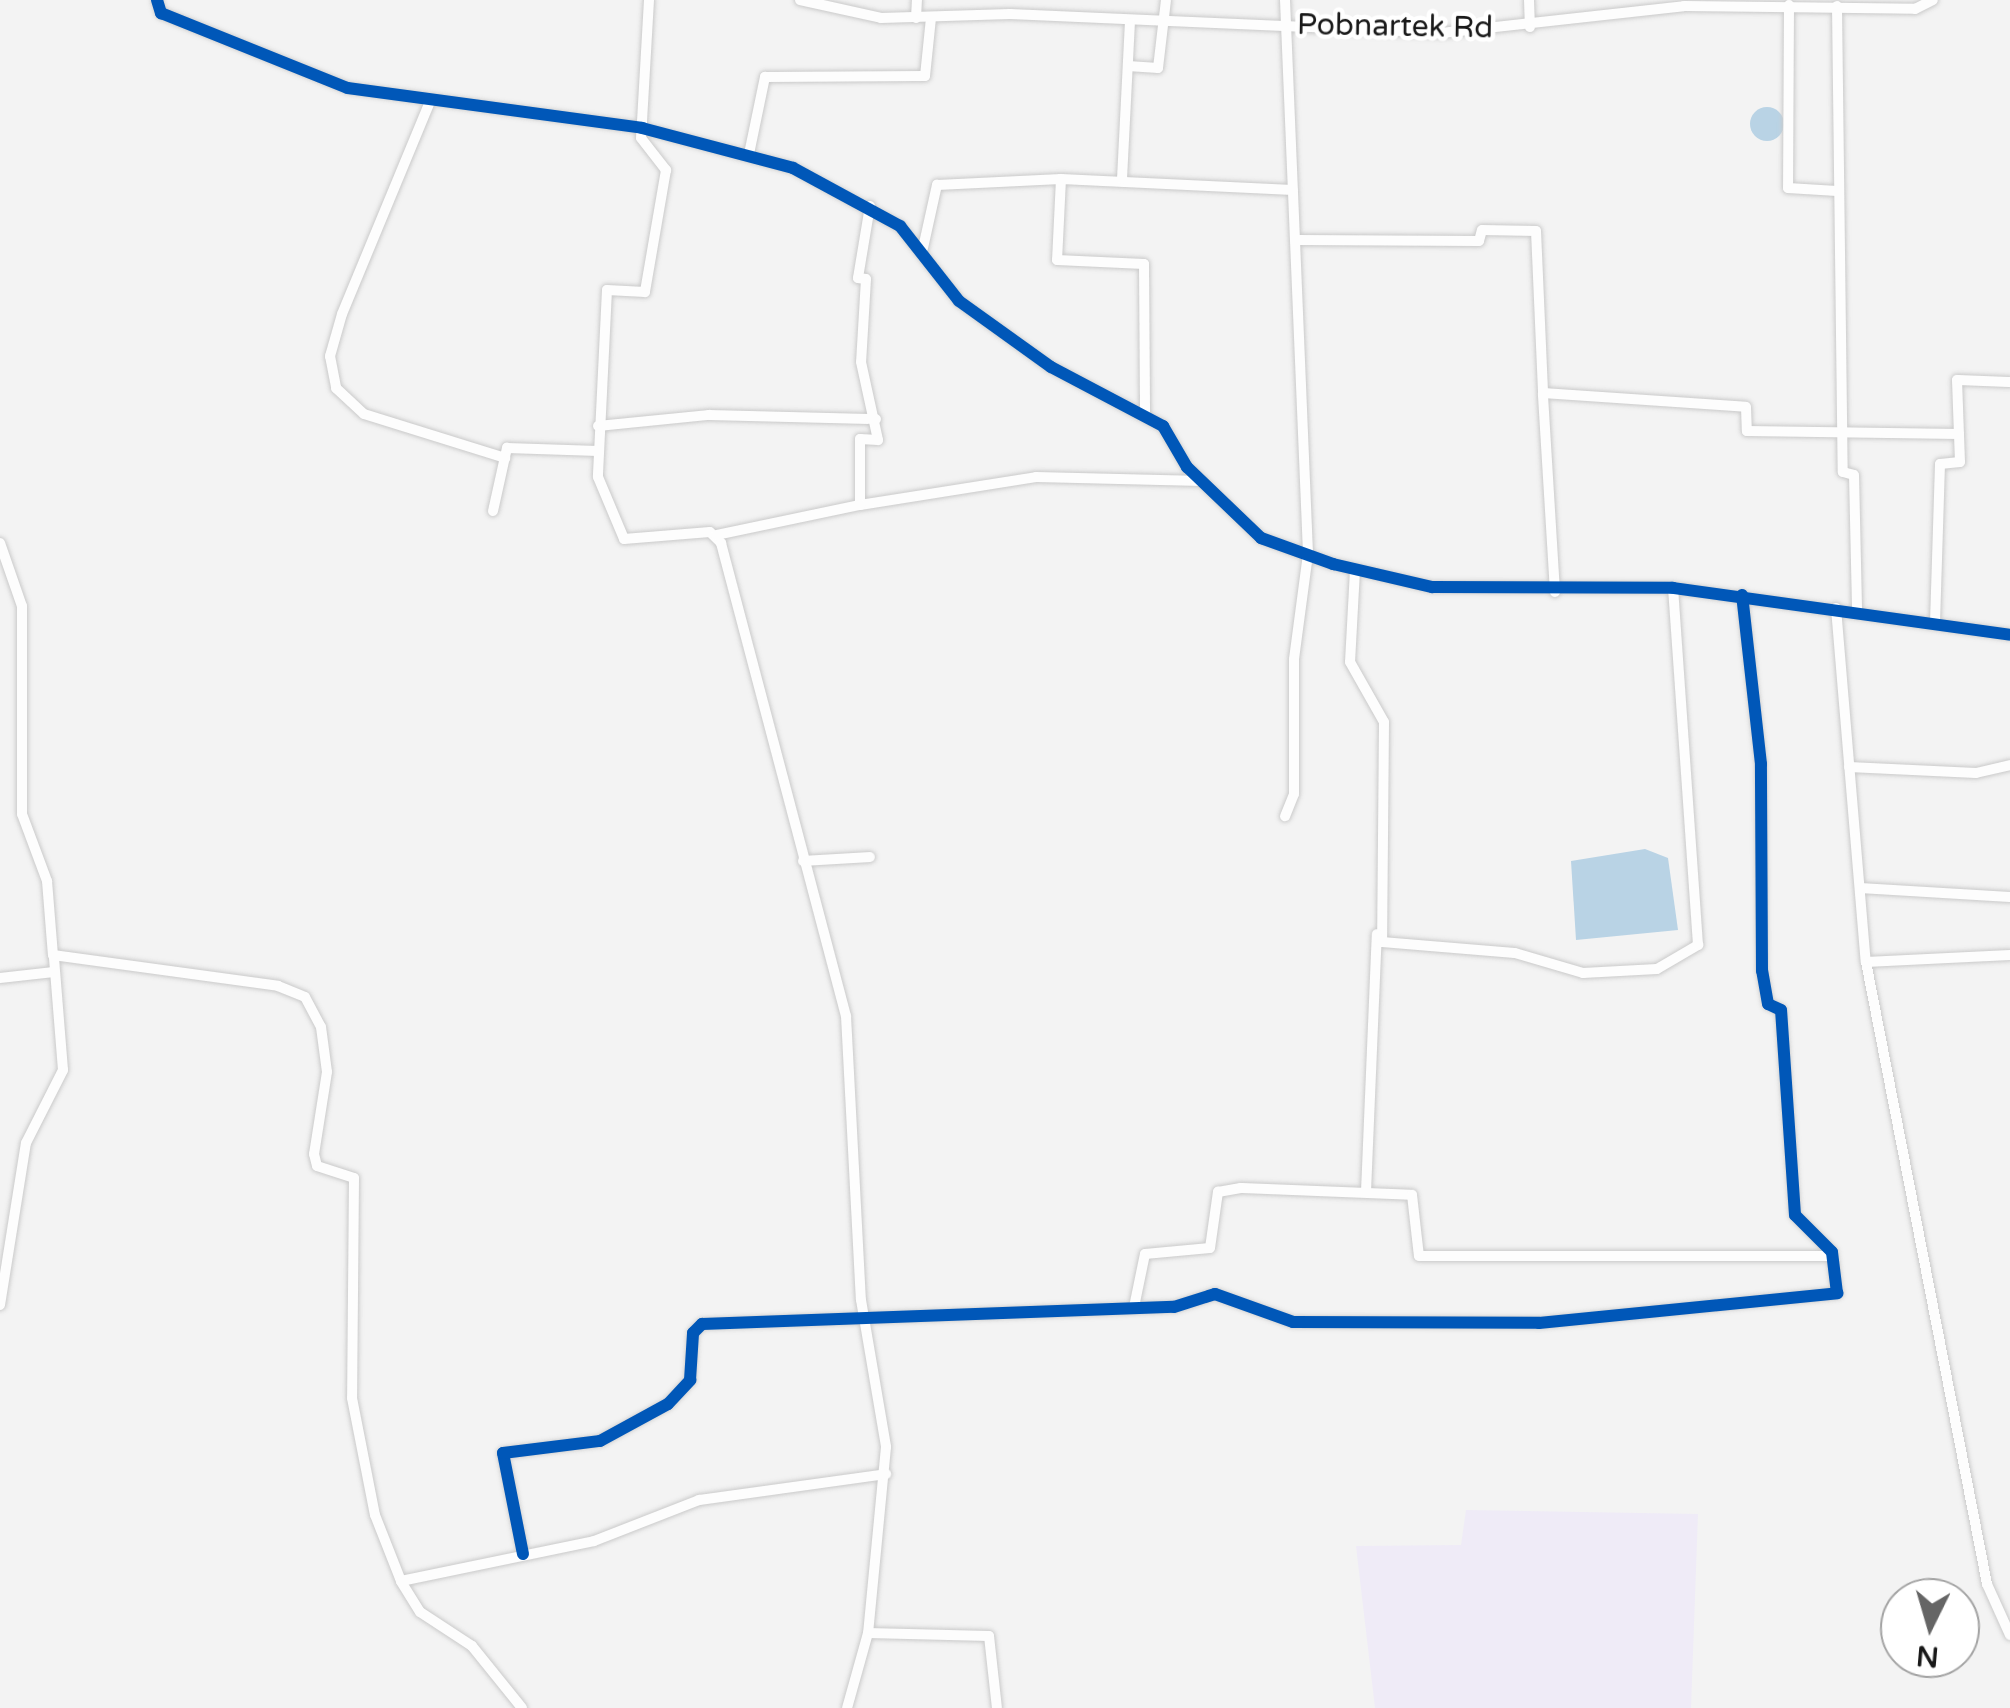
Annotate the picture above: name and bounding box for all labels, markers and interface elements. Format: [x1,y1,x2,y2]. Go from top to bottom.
street label: Pobnartek Rd [1297,7,1493,47]
north arrow [1880,1578,1980,1678]
text: N [1915,1638,1940,1674]

